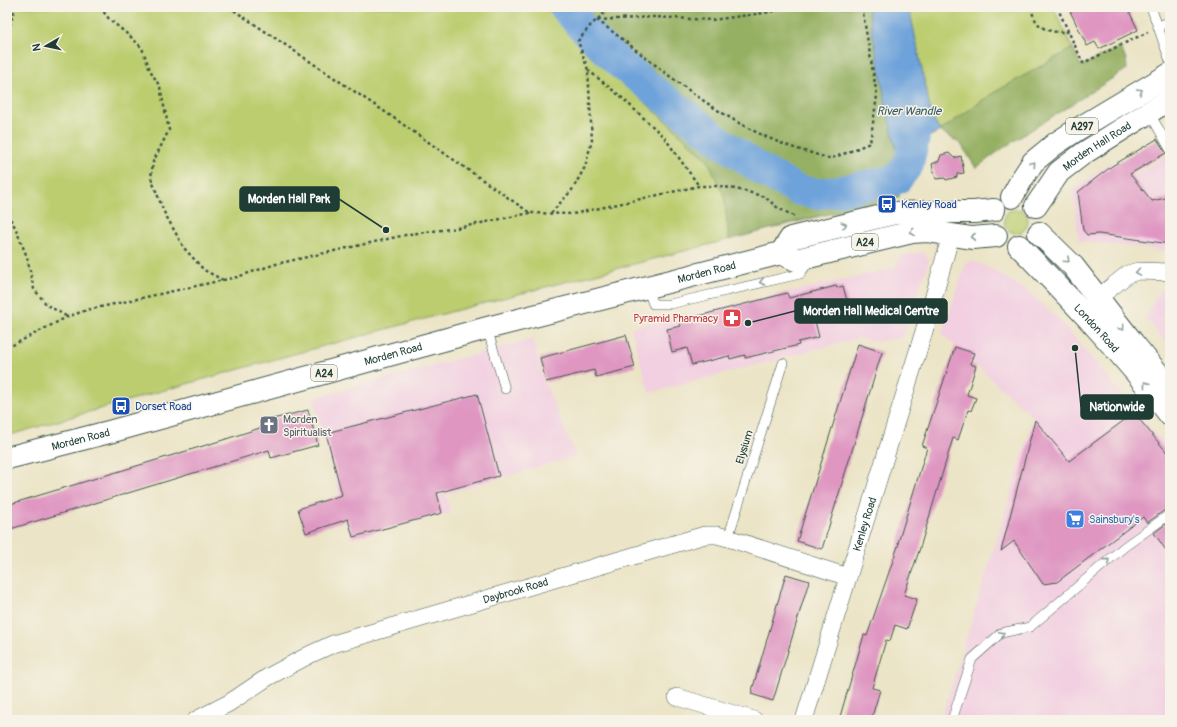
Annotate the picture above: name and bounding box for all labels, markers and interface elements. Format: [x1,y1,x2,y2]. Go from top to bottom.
north arrow [26,26,66,66]
text: N [30,42,44,52]
one-way arrow [1136,89,1143,96]
water label: River Wandle [877,104,942,119]
road number: A297 [1066,118,1098,134]
street label: Morden Hall Road [1060,119,1134,174]
one-way arrow [1028,161,1035,169]
callout: Morden Hall Park [240,187,339,211]
text: Morden Hall Park [248,192,331,207]
bus stop icon: Kenley Road [876,193,898,215]
place label: Kenley Road [901,198,957,211]
one-way arrow [840,222,847,230]
one-way arrow [909,227,915,236]
one-way arrow [970,233,976,241]
road number: A24 [852,234,878,250]
one-way arrow [1062,255,1070,263]
street label: Morden Road [676,259,737,286]
one-way arrow [1134,267,1141,275]
one-way arrow [759,277,766,286]
callout: Morden Hall Medical Centre [795,299,947,323]
street label: London Road [1071,302,1122,355]
text: Morden Hall Medical Centre [803,304,940,319]
pharmacy icon: Pyramid Pharmacy [721,307,743,329]
place label: Pyramid Pharmacy [633,312,718,325]
one-way arrow [1117,324,1124,331]
street label: Morden Road [363,340,424,368]
road number: A24 [311,365,337,381]
one-way arrow [1144,381,1151,388]
bus stop icon: Dorset Road [110,395,132,417]
callout: Nationwide [1081,395,1153,419]
place label: Dorset Road [135,400,192,413]
text: Nationwide [1089,400,1146,415]
place label: Morden Spiritualist [283,413,332,439]
church icon: Morden Spiritualist [258,414,280,436]
street label: Morden Road [50,426,111,453]
street label: Elysium [733,428,756,466]
street label: Kenley Road [850,496,879,553]
supermarket icon: Sainsbury's [1064,508,1086,530]
place label: Sainsbury's [1089,513,1140,526]
one-way arrow [1102,559,1110,566]
street label: Daybrook Road [481,575,550,607]
one-way arrow [998,631,1005,639]

